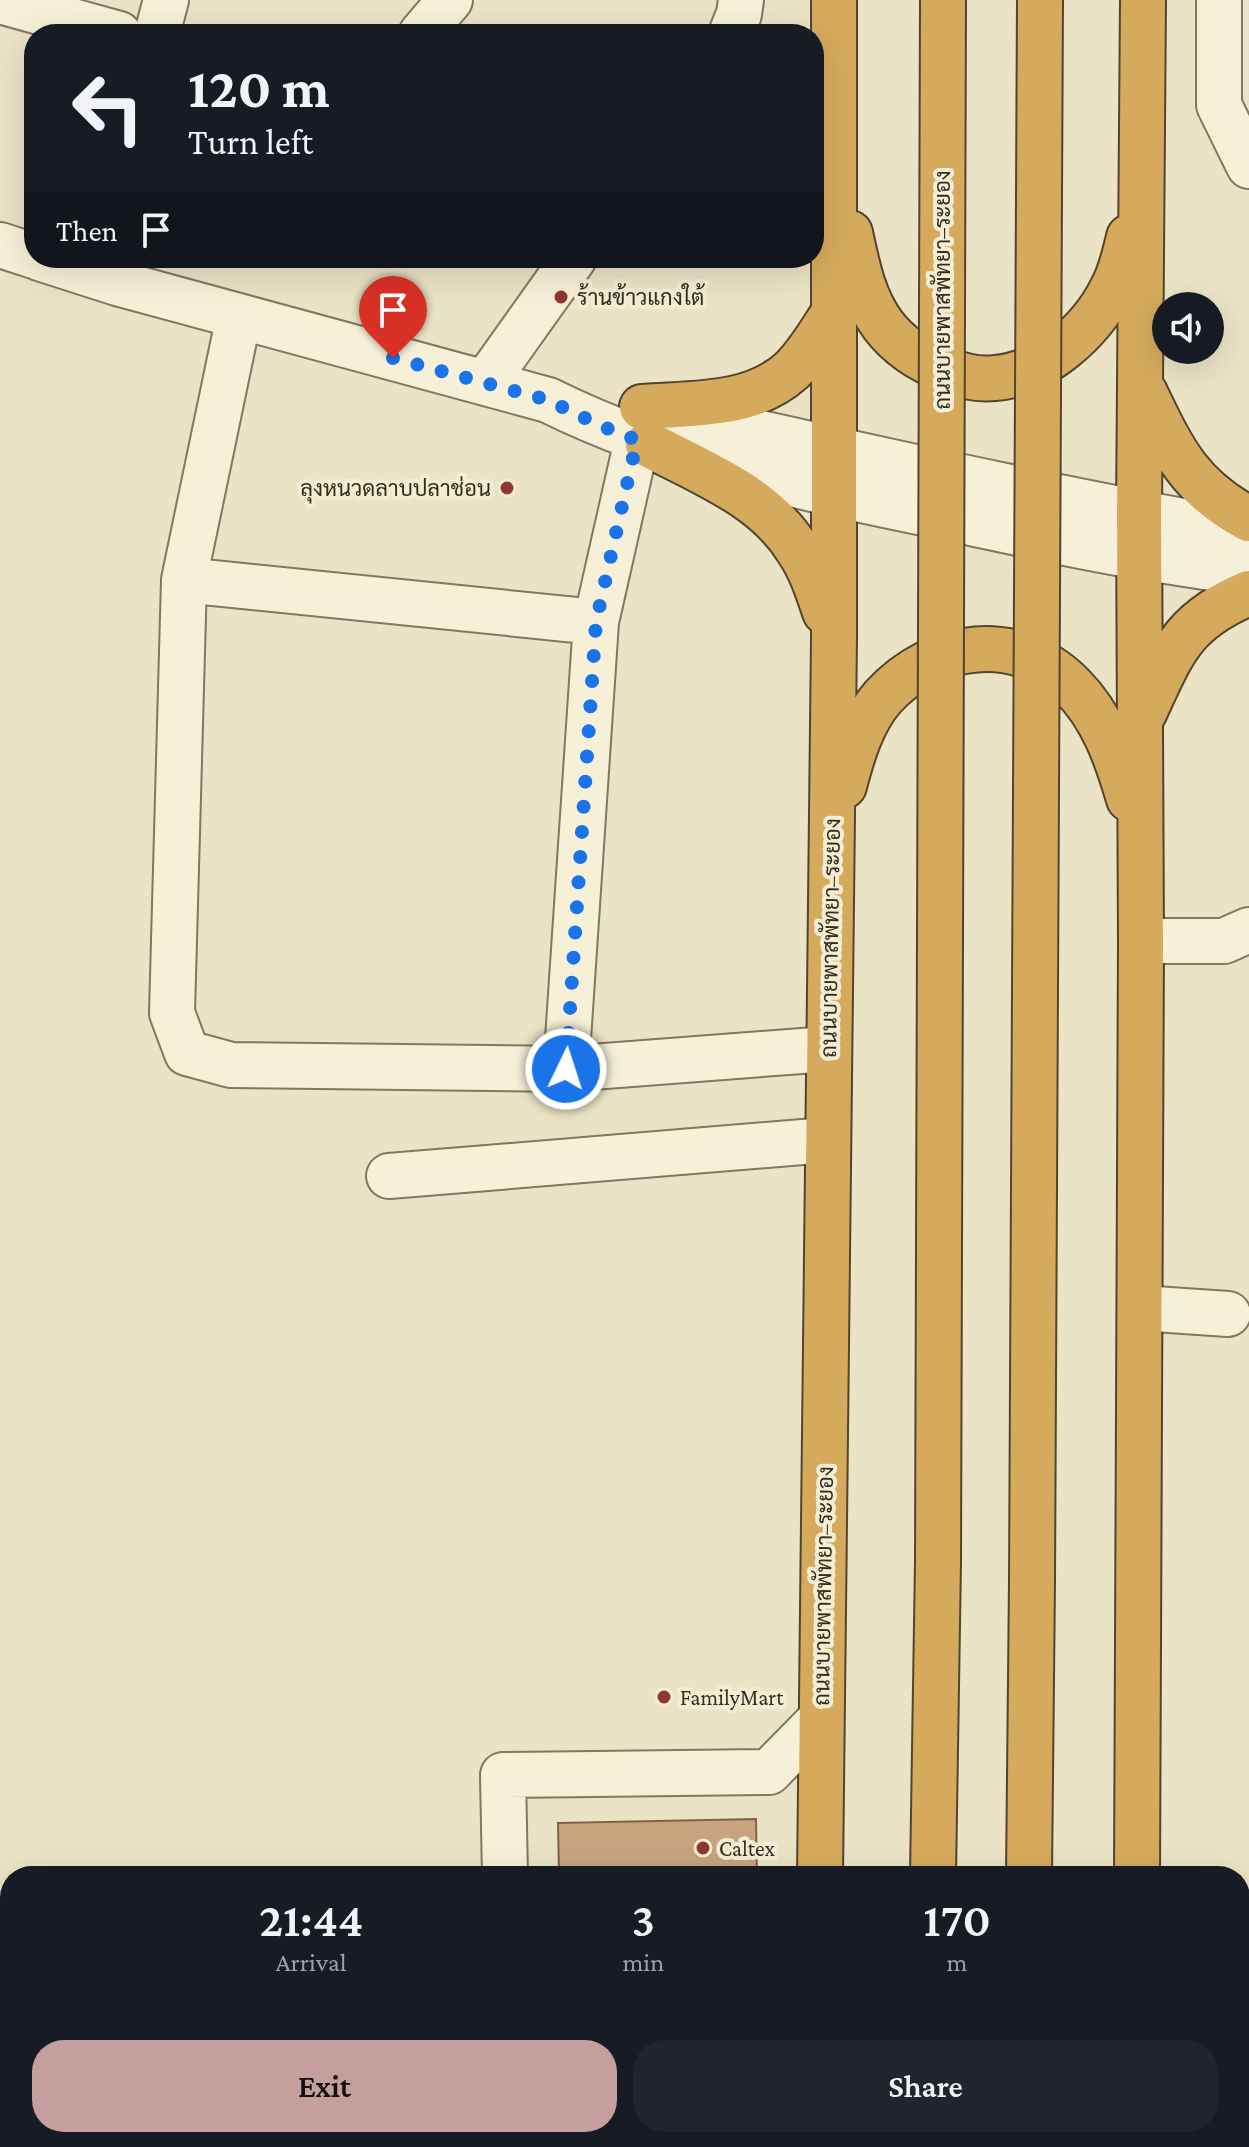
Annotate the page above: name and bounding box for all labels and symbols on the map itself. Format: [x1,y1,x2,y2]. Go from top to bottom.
street label: ถนนบายพาสพัทยา–ระยอง [929,170,955,410]
pin [359,276,427,358]
place label: ร้านข้าวแกงใต้ [577,283,705,310]
marker: ร้านข้าวแกงใต้ [552,288,570,306]
place label: ลุงหนวดลาบปลาช่อน [300,476,491,504]
marker: ลุงหนวดลาบปลาช่อน [498,479,516,497]
street label: ถนนบายพาสพัทยา–ระยอง [815,818,845,1058]
position arrow [524,1027,608,1111]
street label: ถนนบายพาสพัทยา–ระยอง [808,1466,838,1706]
place label: FamilyMart [680,1685,784,1710]
marker: FamilyMart [655,1688,673,1706]
place label: Caltex [719,1836,775,1861]
marker: Caltex [694,1839,712,1857]

